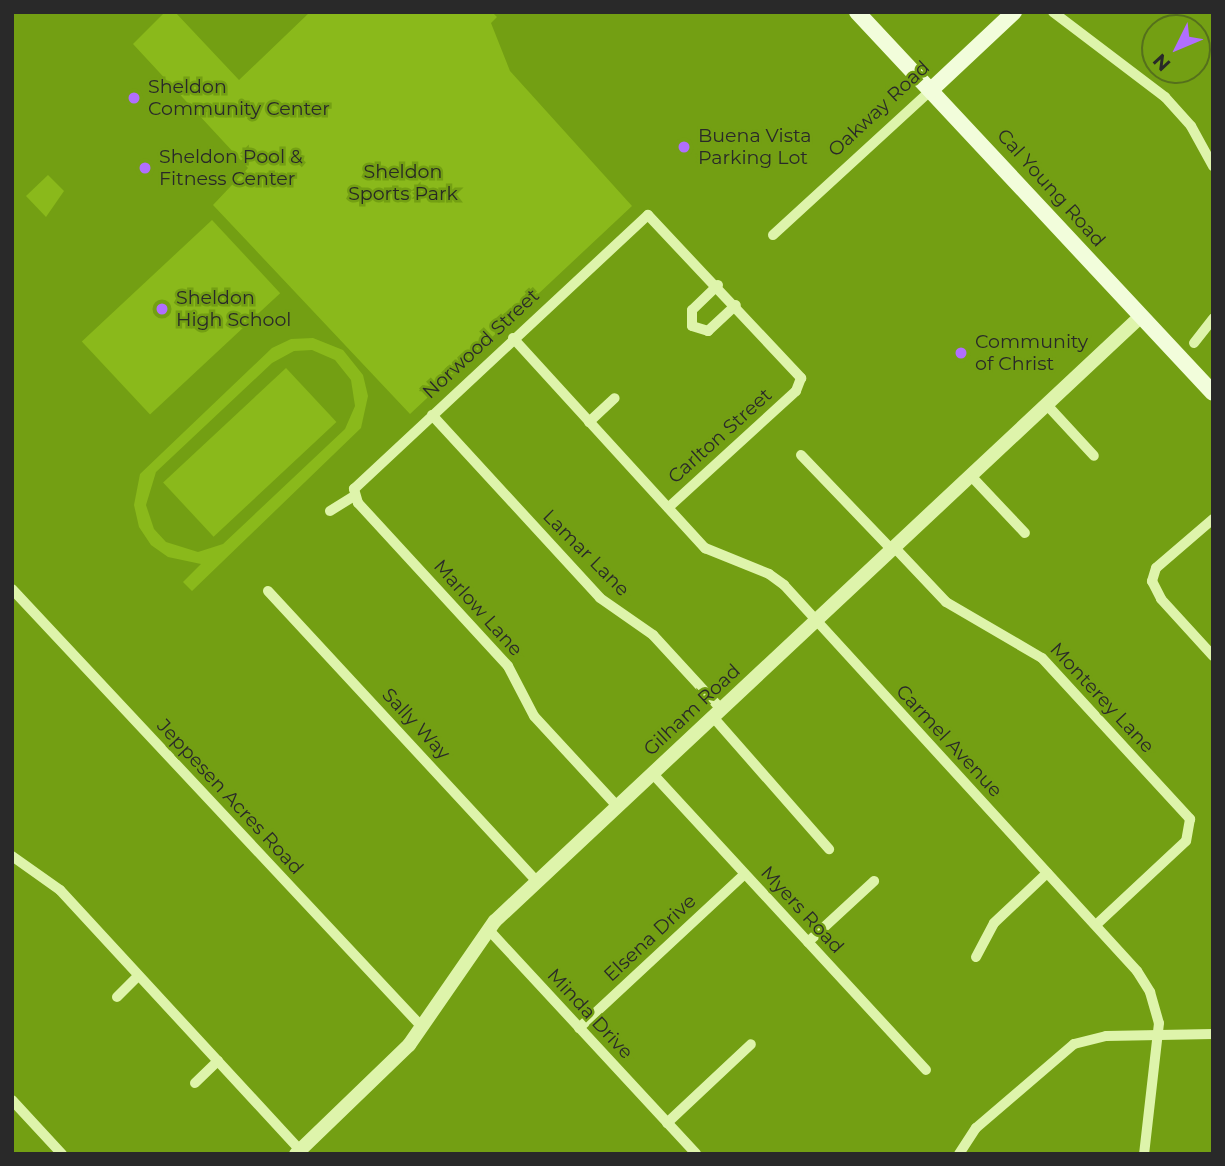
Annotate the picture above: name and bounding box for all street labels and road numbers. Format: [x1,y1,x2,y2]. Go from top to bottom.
street label: Oakway Road [824,56,934,162]
street label: Cal Young Road [992,124,1110,252]
street label: Norwood Street [418,284,544,404]
street label: Carlton Street [664,384,776,488]
street label: Lamar Lane [538,505,634,601]
street label: Marlow Lane [429,555,527,661]
street label: Monterey Lane [1045,638,1159,758]
street label: Gilham Road [639,659,745,761]
street label: Carmel Avenue [891,680,1007,802]
street label: Sally Way [377,683,455,765]
street label: Jeppesen Acres Road [152,715,308,879]
street label: Myers Road [756,862,848,958]
street label: Elsena Drive [599,890,701,986]
street label: Minda Drive [542,964,638,1064]

